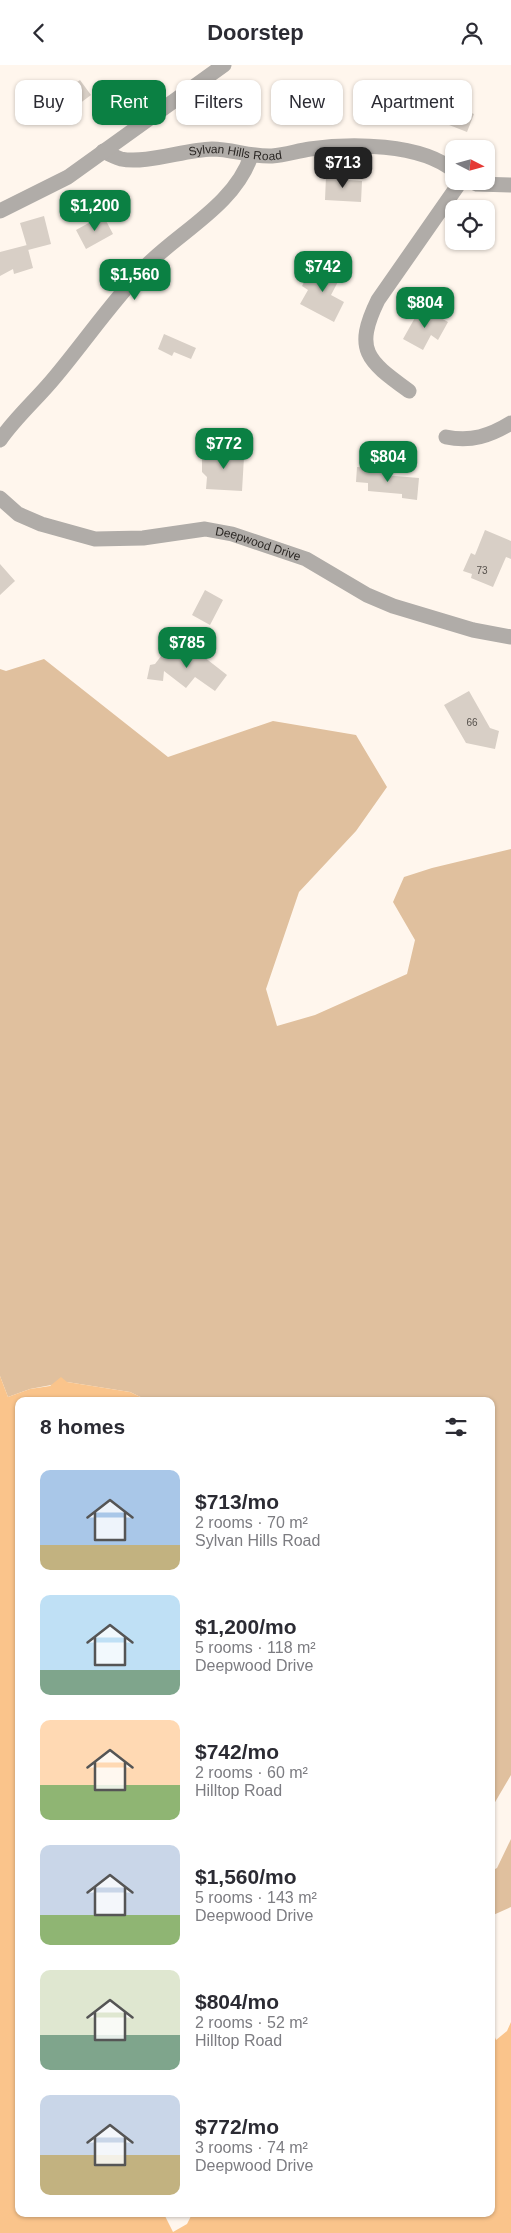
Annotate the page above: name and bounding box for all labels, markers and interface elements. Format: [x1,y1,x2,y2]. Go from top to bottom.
icon: back [25,19,53,47]
icon: person [458,19,486,47]
text: Doorstep [207,20,304,45]
chip: Buy [15,80,82,125]
chip: Rent [92,80,166,125]
chip: Filters [176,80,261,125]
chip: New [271,80,343,125]
chip: Apartment [353,80,472,125]
north arrow [445,140,495,190]
map controls [445,140,495,250]
street label: Sylvan Hills Road [187,142,283,163]
pin: $713 [313,147,373,189]
text: $713 [325,154,361,171]
pin: $1,200 [54,189,136,232]
text: $1,200 [71,197,119,214]
button: locate [445,200,495,250]
pin: $742 [293,251,353,293]
text: $742 [305,258,341,275]
pin: $1,560 [94,259,176,301]
text: $1,560 [111,266,159,283]
pin: $804 [395,287,455,329]
text: $804 [407,294,443,311]
pin: $772 [194,427,254,470]
text: $772 [206,435,242,452]
pin: $804 [358,441,418,483]
text: $804 [370,448,406,465]
street label: Deepwood Drive [214,524,303,564]
house number: 73 [476,565,488,576]
pin: $785 [157,627,217,669]
text: $785 [169,634,205,651]
house number: 66 [466,717,478,728]
icon: filters [442,1413,470,1441]
text: 8 homes [40,1415,125,1438]
icon: home [80,1490,140,1550]
text: $713/mo [195,1490,279,1513]
text: 2 rooms · 70 m² [195,1514,308,1531]
text: Sylvan Hills Road [195,1532,320,1549]
icon: home [80,1615,140,1675]
text: $1,200/mo [195,1615,297,1638]
text: 5 rooms · 118 m² [195,1639,316,1656]
text: Deepwood Drive [195,1657,313,1674]
icon: home [80,1740,140,1800]
text: $742/mo [195,1740,279,1763]
text: 2 rooms · 60 m² [195,1764,308,1781]
text: Hilltop Road [195,1782,282,1799]
icon: home [80,1865,140,1925]
text: $1,560/mo [195,1865,297,1888]
text: 5 rooms · 143 m² [195,1889,317,1906]
text: Deepwood Drive [195,1907,313,1924]
icon: home [80,1990,140,2050]
text: $804/mo [195,1990,279,2013]
text: 2 rooms · 52 m² [195,2014,308,2031]
text: Hilltop Road [195,2032,282,2049]
icon: home [80,2115,140,2175]
text: $772/mo [195,2115,279,2138]
text: 3 rooms · 74 m² [195,2139,308,2156]
text: Deepwood Drive [195,2157,313,2174]

